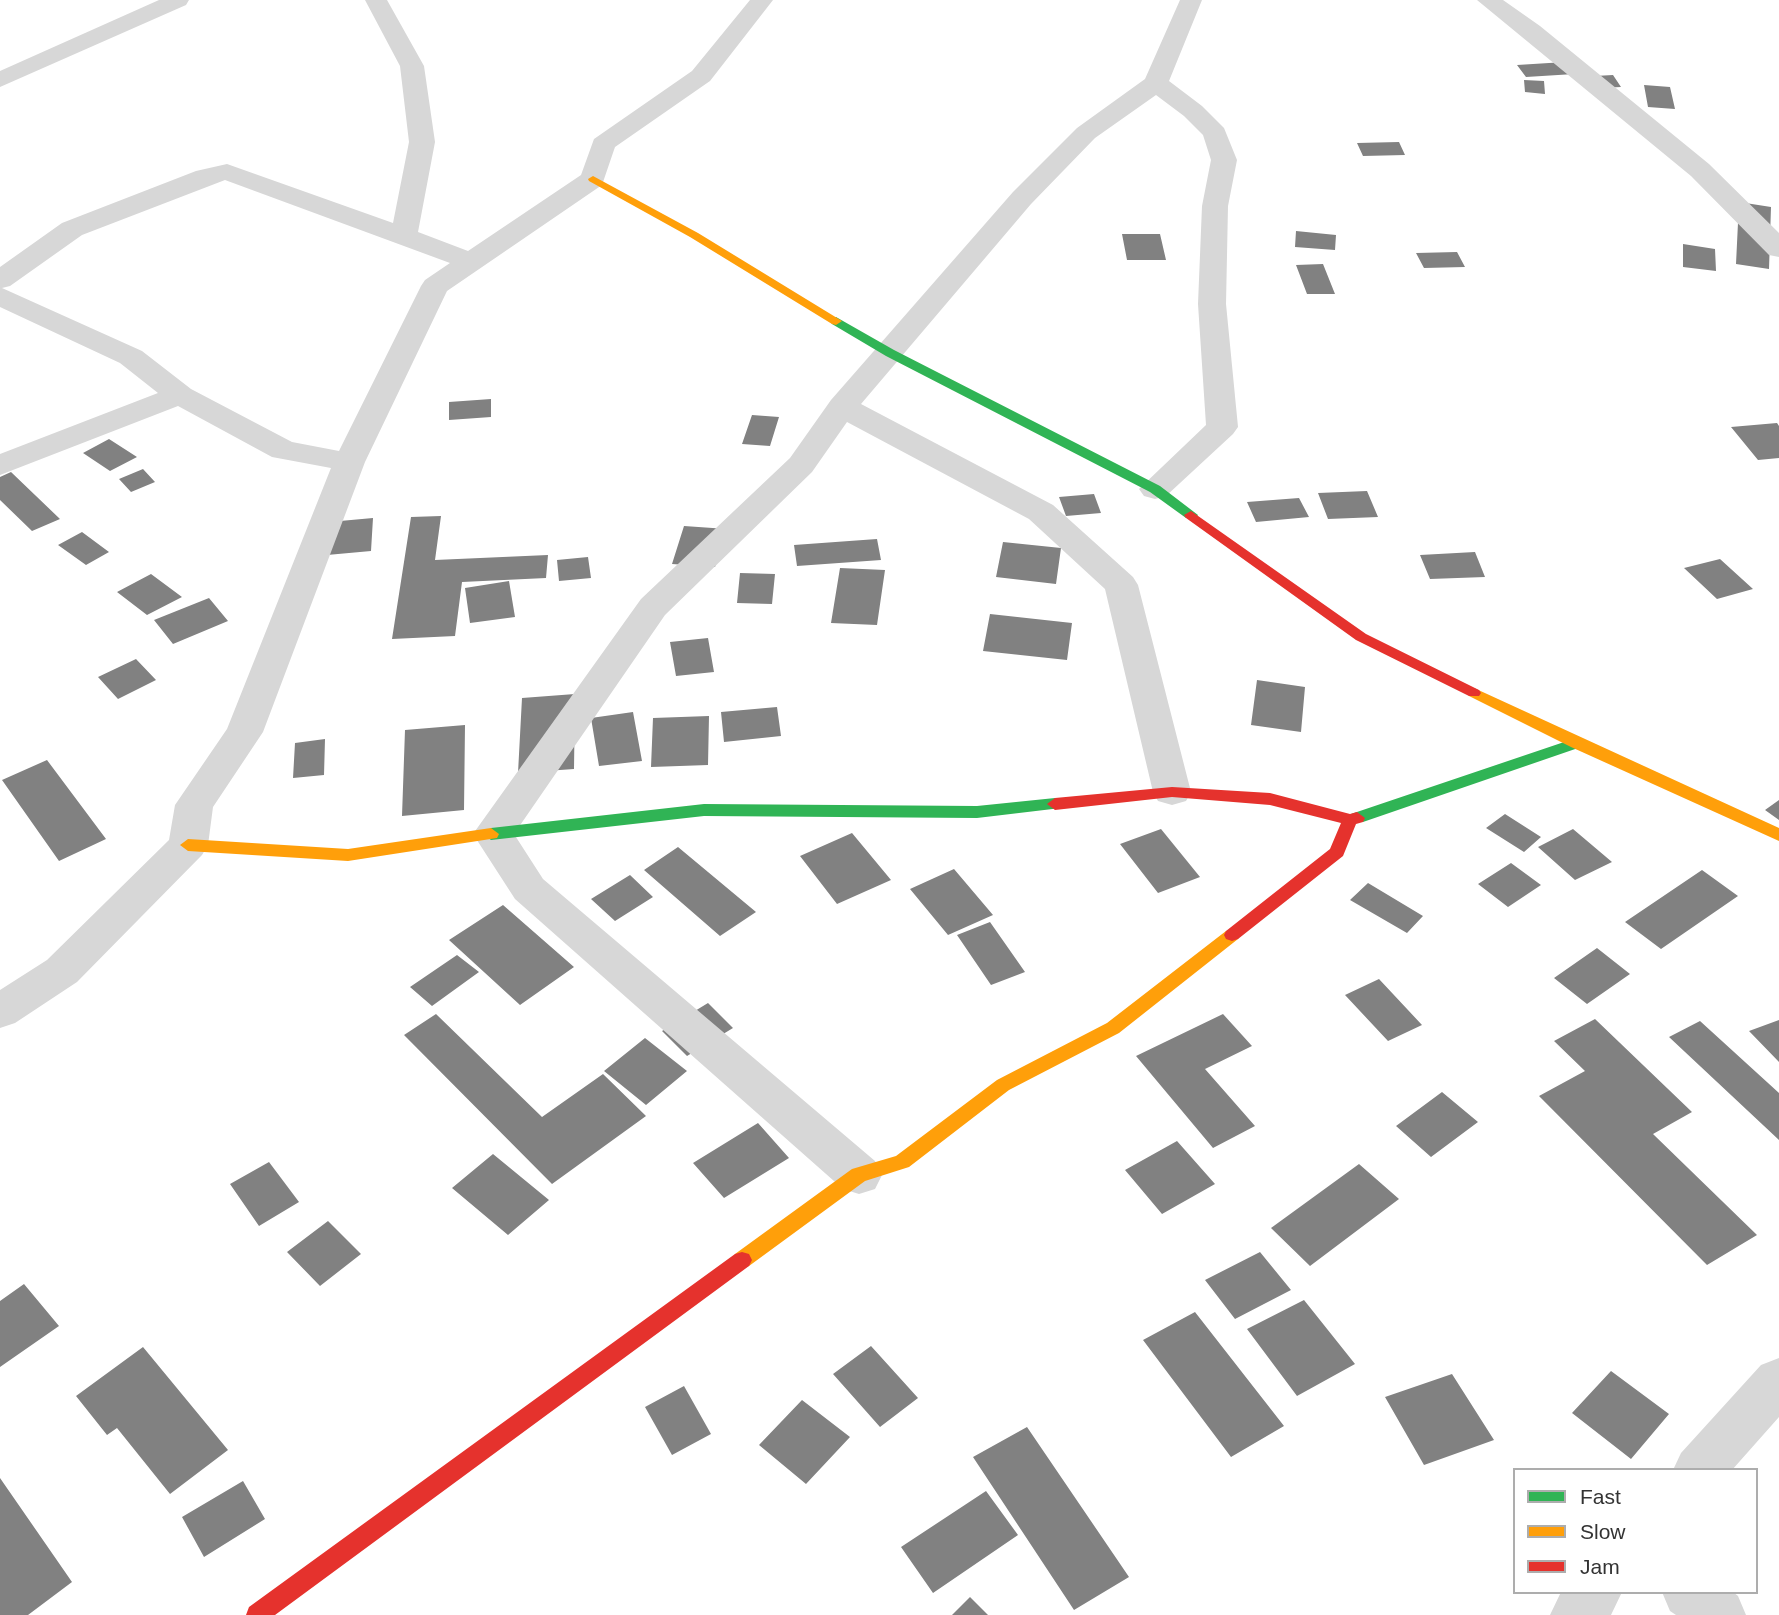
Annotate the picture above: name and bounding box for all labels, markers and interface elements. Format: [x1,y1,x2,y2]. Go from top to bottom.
legend [1513,1468,1758,1594]
text: Fast [1580,1485,1621,1508]
text: Slow [1580,1520,1626,1543]
text: Jam [1580,1555,1620,1578]

